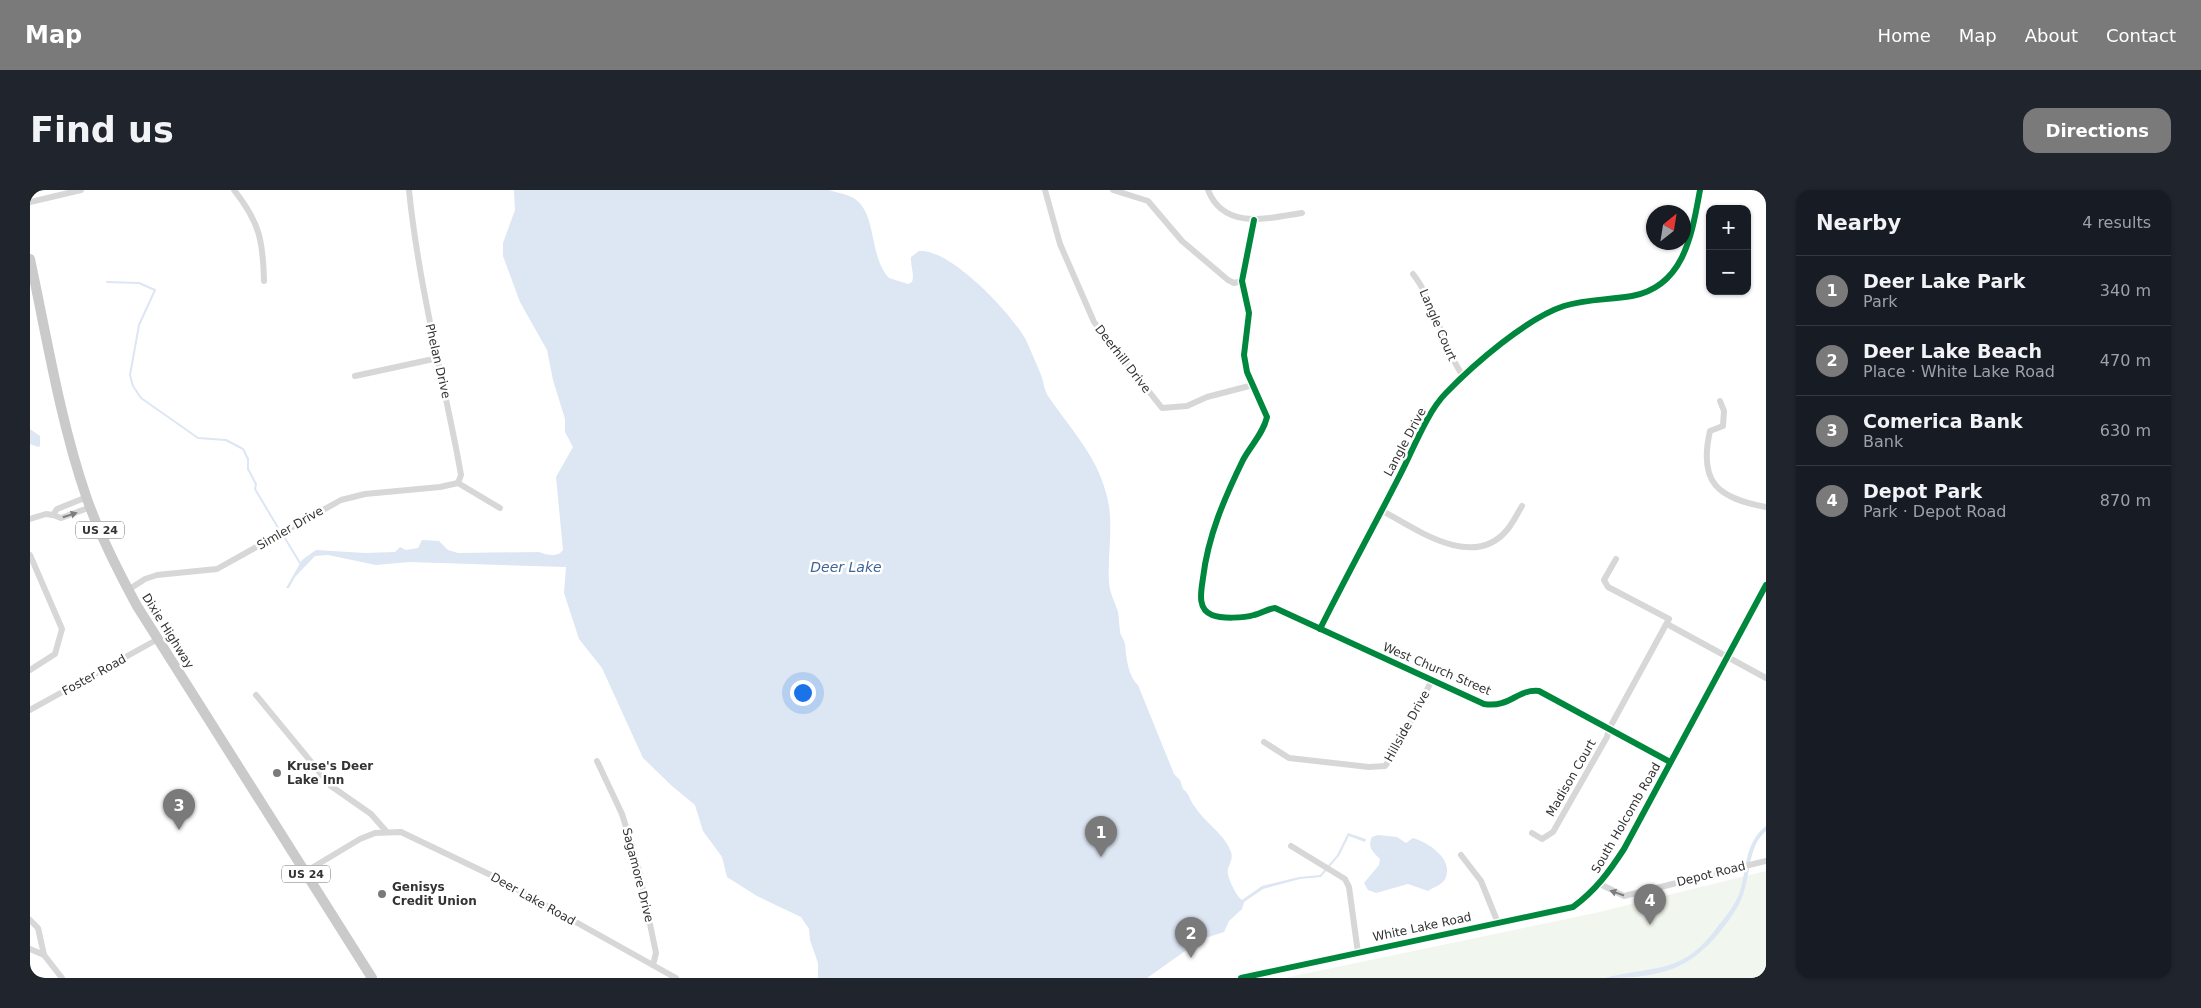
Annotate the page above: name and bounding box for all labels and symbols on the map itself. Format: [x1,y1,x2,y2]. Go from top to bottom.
north arrow [1646,205,1691,250]
street label: Langle Court [1417,287,1460,363]
street label: Phelan Drive [423,322,453,400]
street label: Deerhill Drive [1092,322,1154,396]
street label: Langle Drive [1381,405,1429,479]
street label: Simler Drive [254,503,326,553]
one-way arrow [63,510,78,518]
road number: US 24 [76,522,124,538]
water label: Deer Lake [810,559,882,575]
street label: Dixie Highway [139,591,197,671]
street label: West Church Street [1381,640,1493,698]
street label: Foster Road [60,652,128,698]
your location [790,680,816,706]
street label: Hillside Drive [1382,688,1432,764]
street label: Madison Court [1543,737,1599,819]
place label: Kruse's Deer Lake Inn [287,759,373,787]
street label: South Holcomb Road [1589,760,1663,876]
marker: Kruse's Deer Lake Inn [271,767,283,779]
pin: 3 [163,789,195,830]
pin: 1 [1085,816,1117,857]
street label: Sagamore Drive [619,826,657,924]
street label: Depot Road [1675,859,1747,889]
road number: US 24 [282,866,330,882]
street label: Deer Lake Road [488,870,578,928]
place label: Genisys Credit Union [392,880,477,908]
pin: 4 [1634,884,1666,925]
marker: Genisys Credit Union [376,888,388,900]
one-way arrow [1609,889,1624,897]
street label: White Lake Road [1371,910,1473,944]
pin: 2 [1175,917,1207,958]

